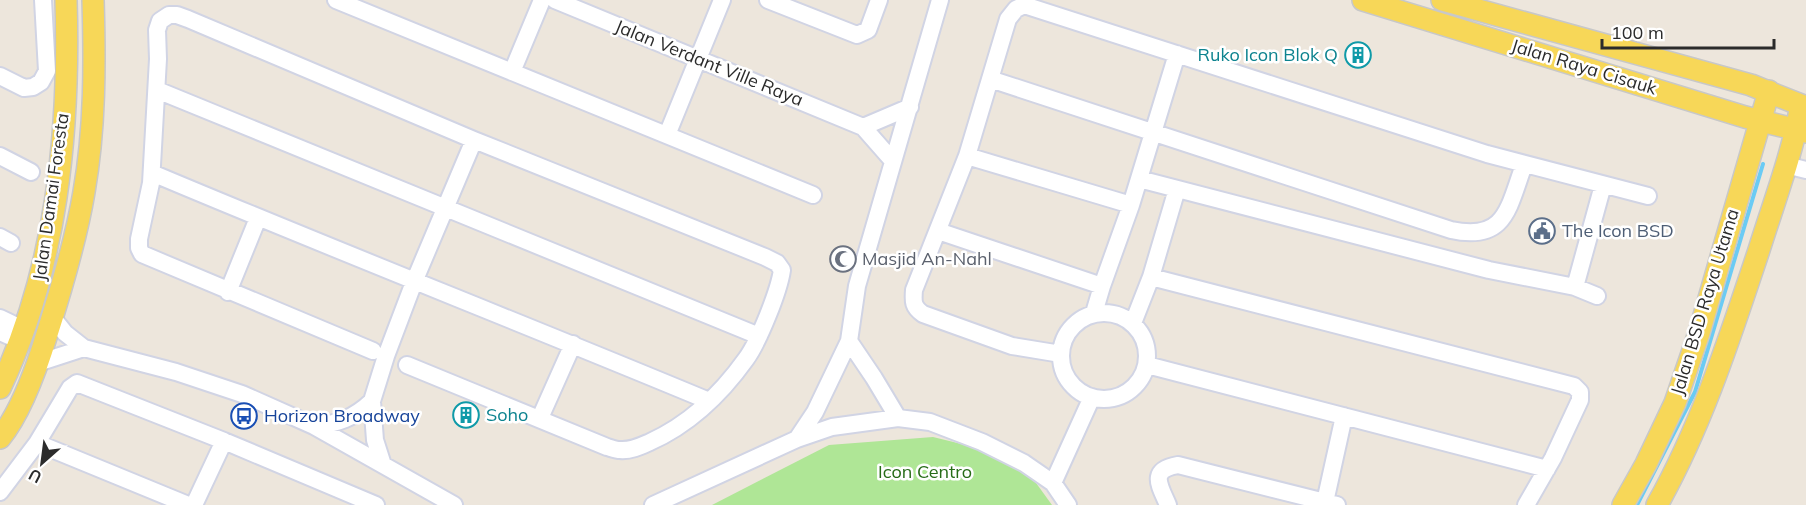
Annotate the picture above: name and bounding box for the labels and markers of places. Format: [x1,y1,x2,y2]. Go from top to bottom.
building icon: Ruko Icon Blok Q [1343,40,1373,70]
place label: Ruko Icon Blok Q [1198,43,1338,66]
public building icon: The Icon BSD [1527,216,1557,246]
place label: The Icon BSD [1562,219,1674,242]
mosque icon: Masjid An-Nahl [828,244,858,274]
place label: Masjid An-Nahl [862,247,992,270]
building icon: Soho [451,400,481,430]
bus stop icon: Horizon Broadway [229,401,259,431]
place label: Soho [486,403,528,426]
place label: Horizon Broadway [264,404,420,427]

